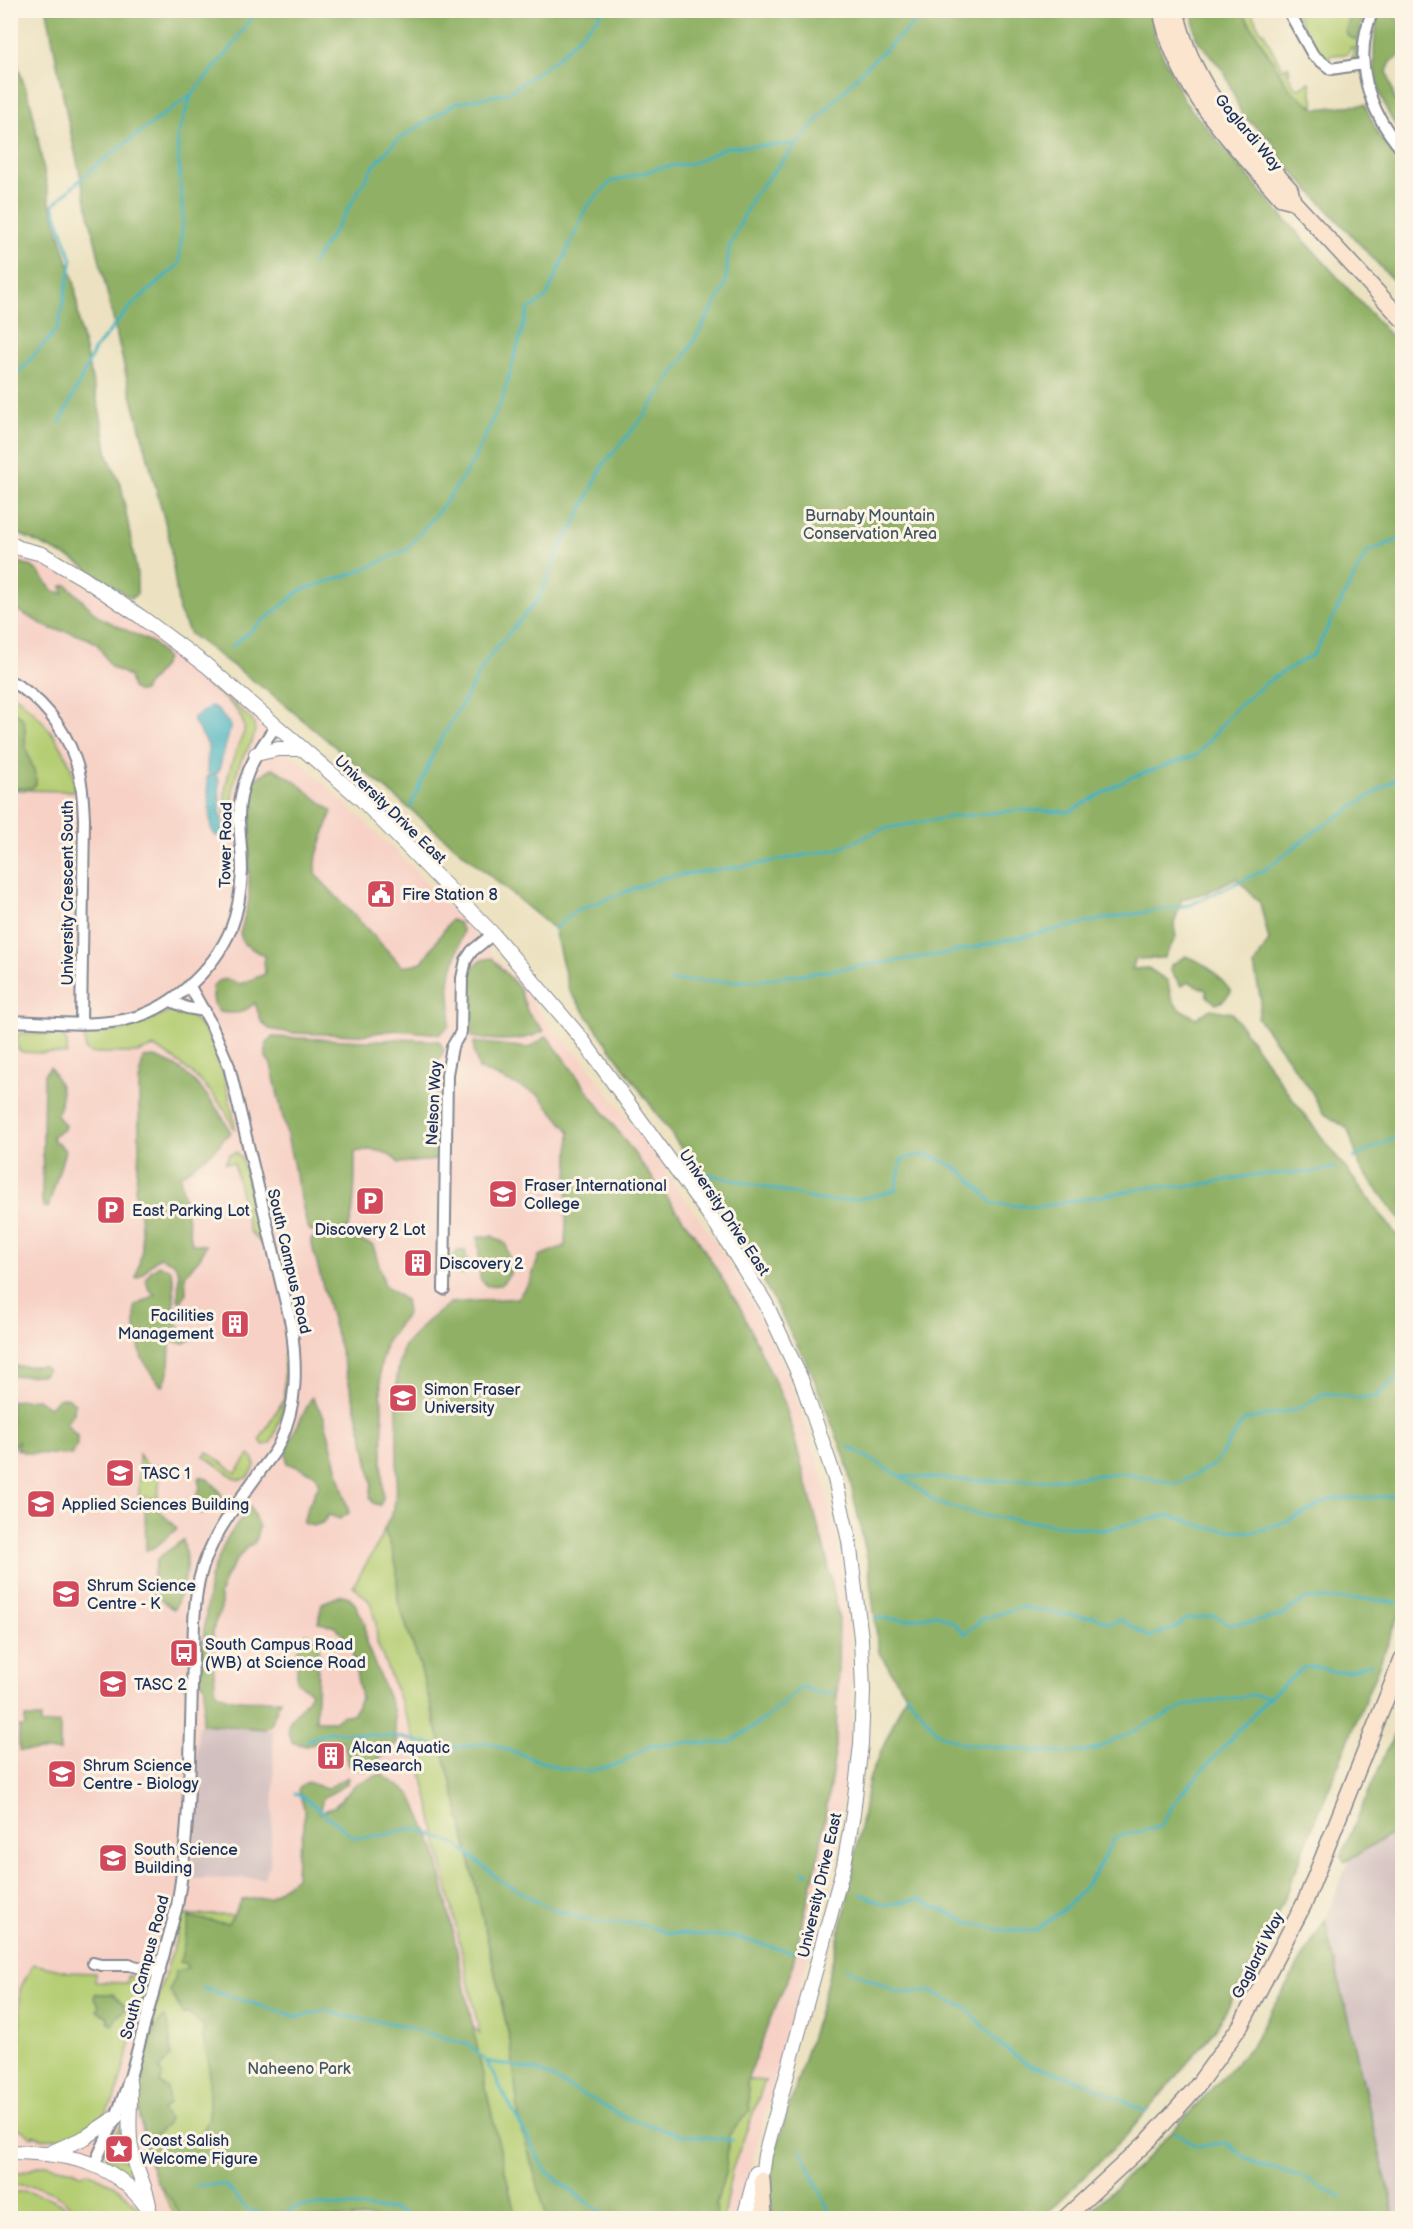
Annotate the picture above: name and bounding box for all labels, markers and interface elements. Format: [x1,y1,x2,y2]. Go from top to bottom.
street label: Gaglardi Way [1210,91,1286,176]
park label: Burnaby Mountain Conservation Area [803,507,937,544]
street label: University Drive East [330,752,450,868]
street label: University Crescent South [59,800,78,986]
street label: Tower Road [216,802,237,888]
public building icon: Fire Station 8 [365,878,397,910]
place label: Fire Station 8 [402,886,498,905]
street label: Nelson Way [423,1059,446,1146]
street label: University Drive East [674,1146,773,1280]
place label: Fraser International College [524,1177,667,1214]
school or university icon: Fraser International College [487,1178,519,1210]
parking icon: Discovery 2 Lot [354,1185,386,1217]
street label: South Campus Road [263,1187,314,1336]
parking icon: East Parking Lot [95,1194,127,1226]
place label: East Parking Lot [132,1202,250,1221]
place label: Discovery 2 Lot [314,1221,426,1240]
building icon: Discovery 2 [402,1247,434,1279]
place label: Discovery 2 [439,1255,524,1274]
place label: Facilities Management [118,1307,214,1344]
building icon: Facilities Management [219,1308,251,1340]
place label: Simon Fraser University [424,1381,521,1418]
school or university icon: Simon Fraser University [387,1382,419,1414]
school or university icon: TASC 1 [104,1457,136,1489]
place label: TASC 1 [141,1465,190,1484]
school or university icon: Applied Sciences Building [25,1488,57,1520]
place label: Applied Sciences Building [62,1496,249,1515]
place label: Shrum Science Centre - K [87,1577,196,1614]
school or university icon: Shrum Science Centre - K [50,1578,82,1610]
place label: South Campus Road (WB) at Science Road [205,1636,366,1673]
bus stop icon: South Campus Road (WB) at Science Road [168,1637,200,1669]
school or university icon: TASC 2 [97,1668,129,1700]
place label: TASC 2 [134,1676,187,1695]
place label: Alcan Aquatic Research [352,1739,450,1776]
building icon: Alcan Aquatic Research [315,1740,347,1772]
place label: Shrum Science Centre - Biology [83,1757,200,1794]
school or university icon: Shrum Science Centre - Biology [46,1758,78,1790]
street label: University Drive East [795,1811,846,1960]
place label: South Science Building [134,1841,238,1878]
school or university icon: South Science Building [97,1842,129,1874]
street label: South Campus Road [117,1893,174,2041]
street label: Gaglardi Way [1228,1908,1289,2002]
park label: Naheeno Park [247,2060,351,2079]
place label: Coast Salish Welcome Figure [140,2132,258,2169]
place icon: Coast Salish Welcome Figure [103,2133,135,2165]

